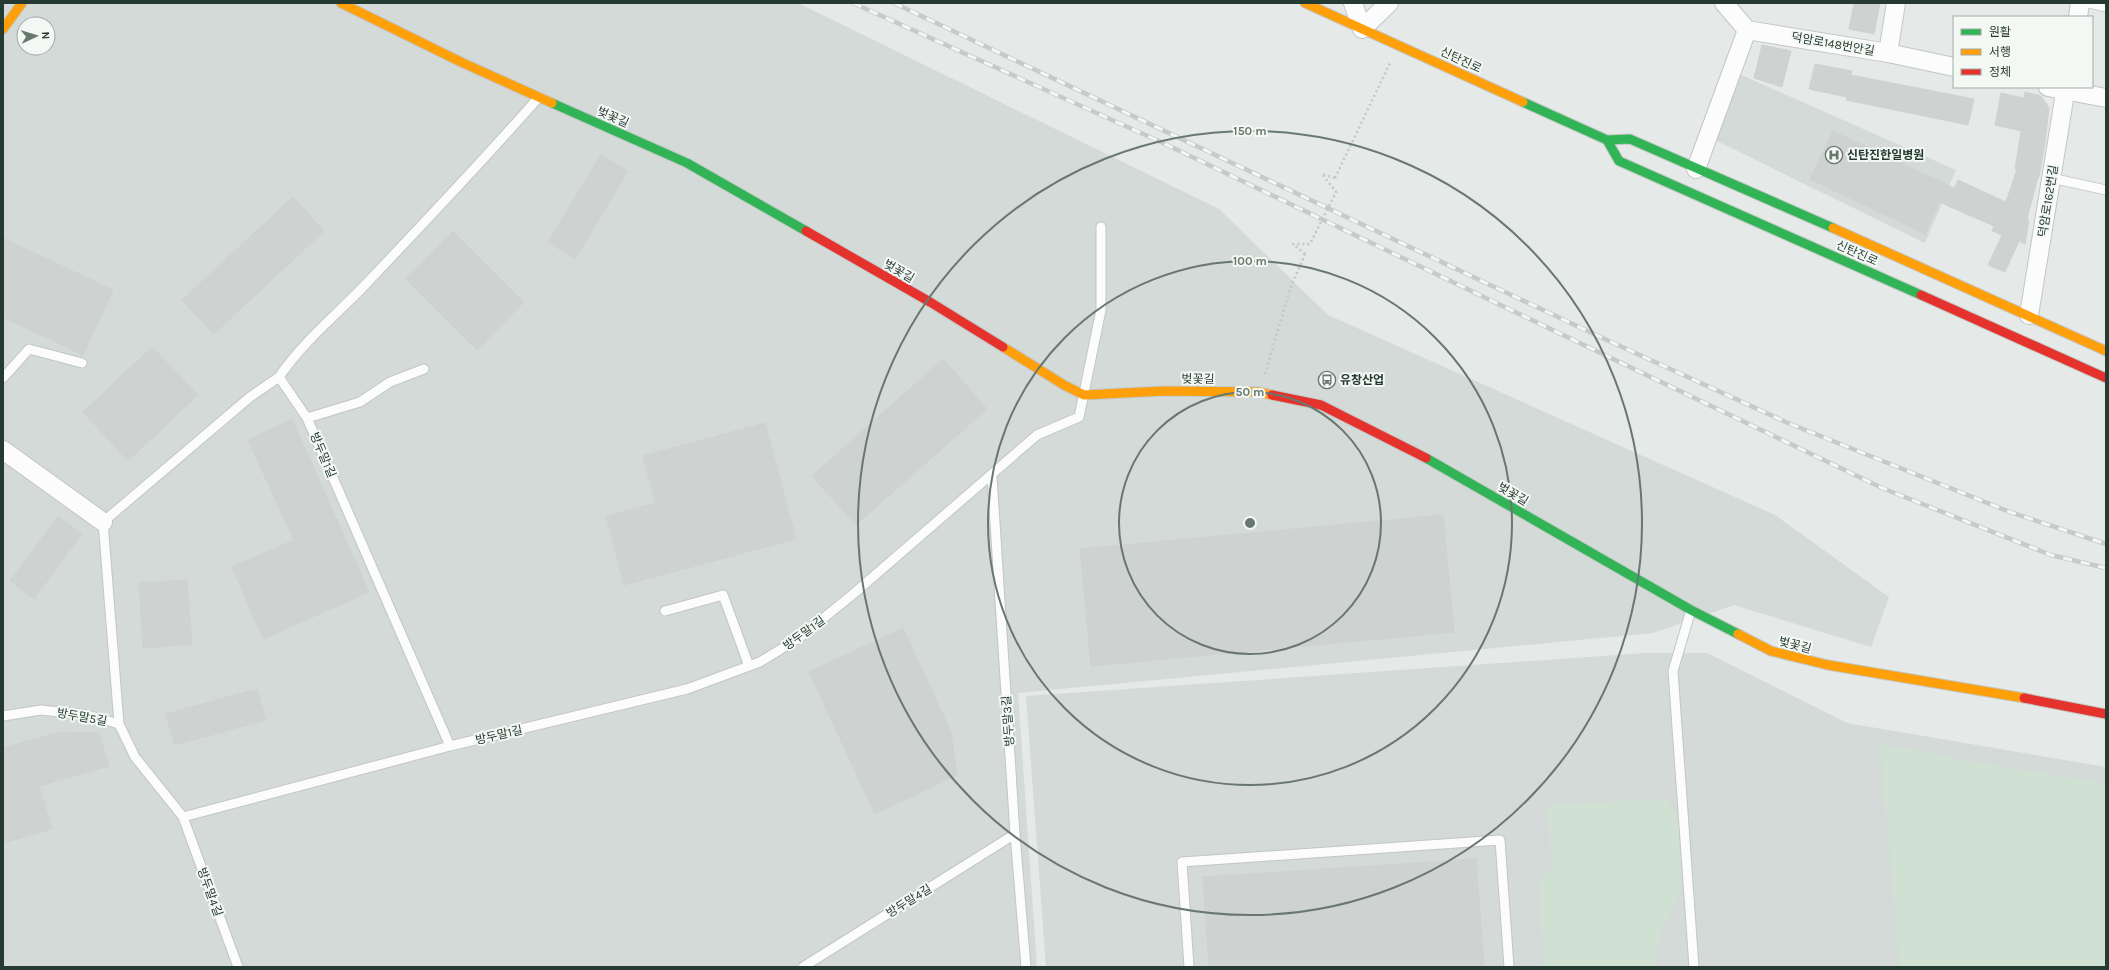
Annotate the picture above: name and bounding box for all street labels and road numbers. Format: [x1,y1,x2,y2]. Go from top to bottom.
street label: 덕암로148번안길 [1790,30,1876,58]
street label: 신탄진로 [1438,44,1484,76]
street label: 벚꽃길 [595,104,631,130]
street label: 덕암로162번길 [2035,164,2061,238]
street label: 신탄진로 [1834,238,1880,268]
street label: 벚꽃길 [881,257,917,285]
street label: 벚꽃길 [1181,372,1215,386]
street label: 방두말1길 [307,430,339,480]
street label: 벚꽃길 [1495,480,1531,508]
street label: 방두말1길 [780,613,828,653]
street label: 벚꽃길 [1777,634,1813,656]
street label: 방두말3길 [999,695,1017,747]
street label: 방두말5길 [56,706,108,728]
street label: 방두말1길 [474,723,524,747]
street label: 방두말4길 [195,866,225,918]
street label: 방두말4길 [884,882,934,920]

